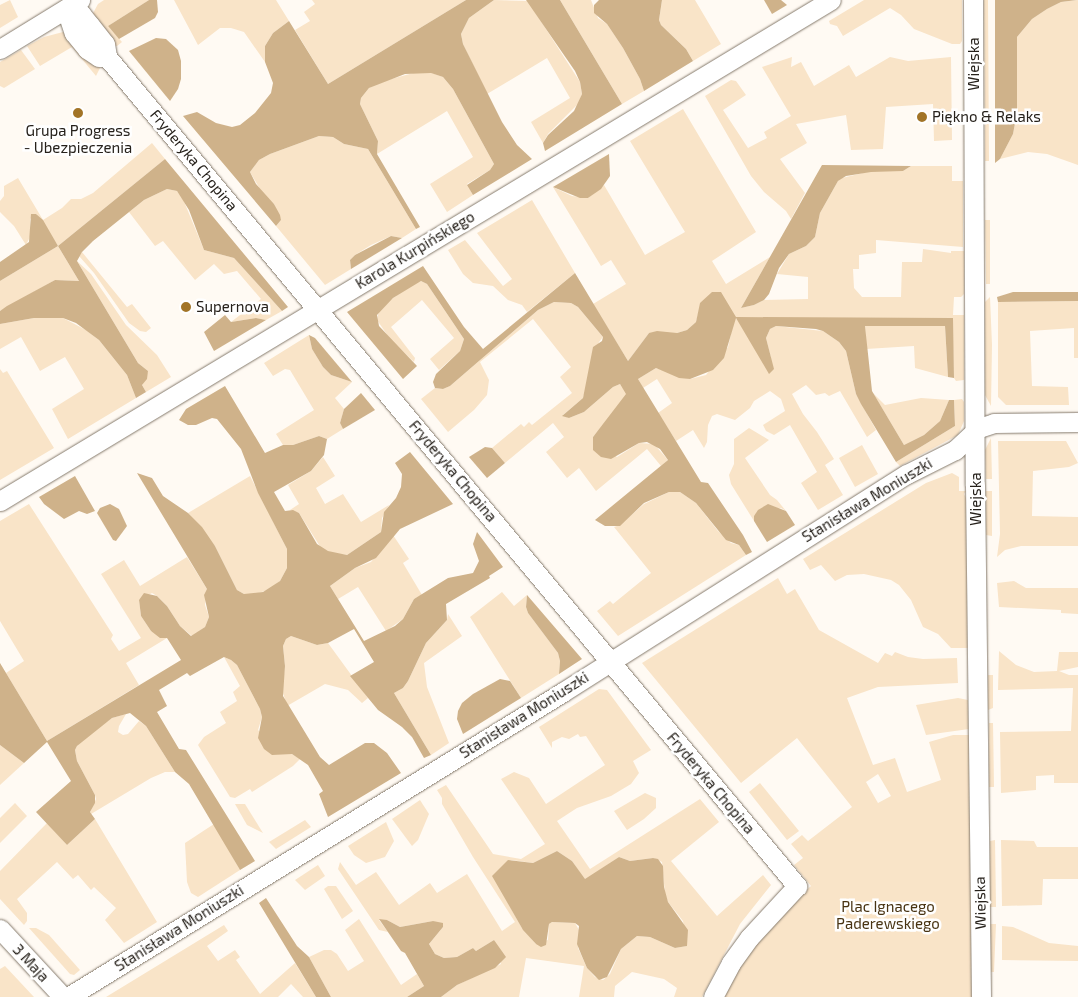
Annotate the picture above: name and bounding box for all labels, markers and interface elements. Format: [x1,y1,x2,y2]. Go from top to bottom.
street label: Wiejska [965,37,983,91]
street label: Fryderyka Chopina [146,106,242,214]
marker: Grupa Progress - Ubezpieczenia [72,107,84,119]
place label: Piękno & Relaks [932,108,1041,126]
marker: Piękno & Relaks [916,111,928,123]
place label: Grupa Progress - Ubezpieczenia [24,121,132,156]
street label: Karola Kurpińskiego [352,207,478,293]
place label: Supernova [196,298,269,316]
marker: Supernova [180,301,192,313]
street label: Fryderyka Chopina [405,417,501,525]
street label: Stanisława Moniuszki [799,454,935,546]
street label: Wiejska [967,472,985,526]
street label: Stanisława Moniuszki [456,668,592,762]
street label: Fryderyka Chopina [663,729,759,837]
street label: Wiejska [971,876,989,930]
street label: Stanisława Moniuszki [111,881,247,975]
park label: Plac Ignacego Paderewskiego [836,897,940,932]
street label: 3 Maja [9,940,53,986]

